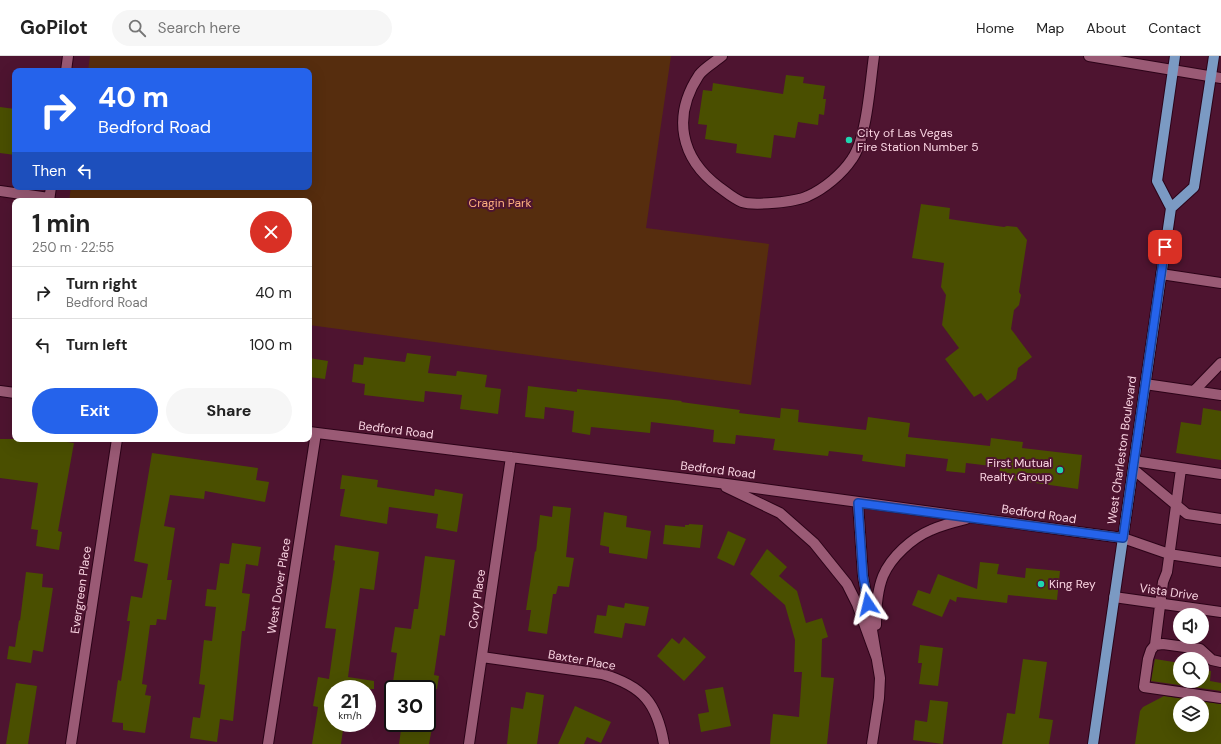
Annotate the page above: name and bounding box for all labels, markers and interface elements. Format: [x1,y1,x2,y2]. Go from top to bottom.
search box [112,10,392,46]
text: GoPilot [20,15,88,40]
icon: search [126,17,148,39]
text: Search here [158,18,241,38]
text: Home [976,19,1014,37]
text: Map [1036,19,1064,37]
text: About [1086,19,1126,37]
text: Contact [1148,19,1201,37]
text: 40 m [98,79,169,116]
icon: right [32,84,84,136]
text: Bedford Road [98,115,211,139]
place label: City of Las Vegas Fire Station Number 5 [857,125,978,155]
marker: City of Las Vegas Fire Station Number 5 [844,135,854,145]
icon: left [74,160,96,182]
text: Then [32,161,66,181]
park label: Cragin Park [469,195,531,211]
text: 1 min [32,208,90,239]
button: close [250,211,292,253]
pin [1148,230,1182,264]
icon: arrive [1154,236,1176,258]
text: 250 m · 22:55 [32,239,114,256]
text: Turn right [66,274,137,294]
icon: right [32,282,54,304]
text: 40 m [255,283,292,303]
text: Bedford Road [66,294,148,311]
icon: left [32,334,54,356]
text: Turn left [66,335,127,355]
text: 100 m [249,335,292,355]
street label: West Charleston Boulevard [1104,375,1140,525]
button: Exit [32,388,158,434]
button: Share [166,388,292,434]
street label: Bedford Road [358,417,434,443]
place label: First Mutual Realty Group [980,455,1052,485]
street label: Bedford Road [680,457,756,483]
marker: First Mutual Realty Group [1055,465,1065,475]
street label: Bedford Road [1001,501,1077,527]
street label: West Dover Place [264,537,295,635]
street label: Evergreen Place [67,545,95,635]
street label: Cory Place [465,568,489,630]
place label: King Rey [1049,576,1096,592]
marker: King Rey [1036,579,1046,589]
street label: Vista Drive [1138,580,1200,604]
position arrow [847,583,889,625]
map controls [1173,608,1209,732]
button: sound [1173,608,1209,644]
street label: Baxter Place [547,646,617,674]
button: search [1173,652,1209,688]
speed limit sign: 30 [384,680,436,732]
text: 21 [341,688,359,714]
button: layers [1173,696,1209,732]
text: km/h [338,709,362,722]

